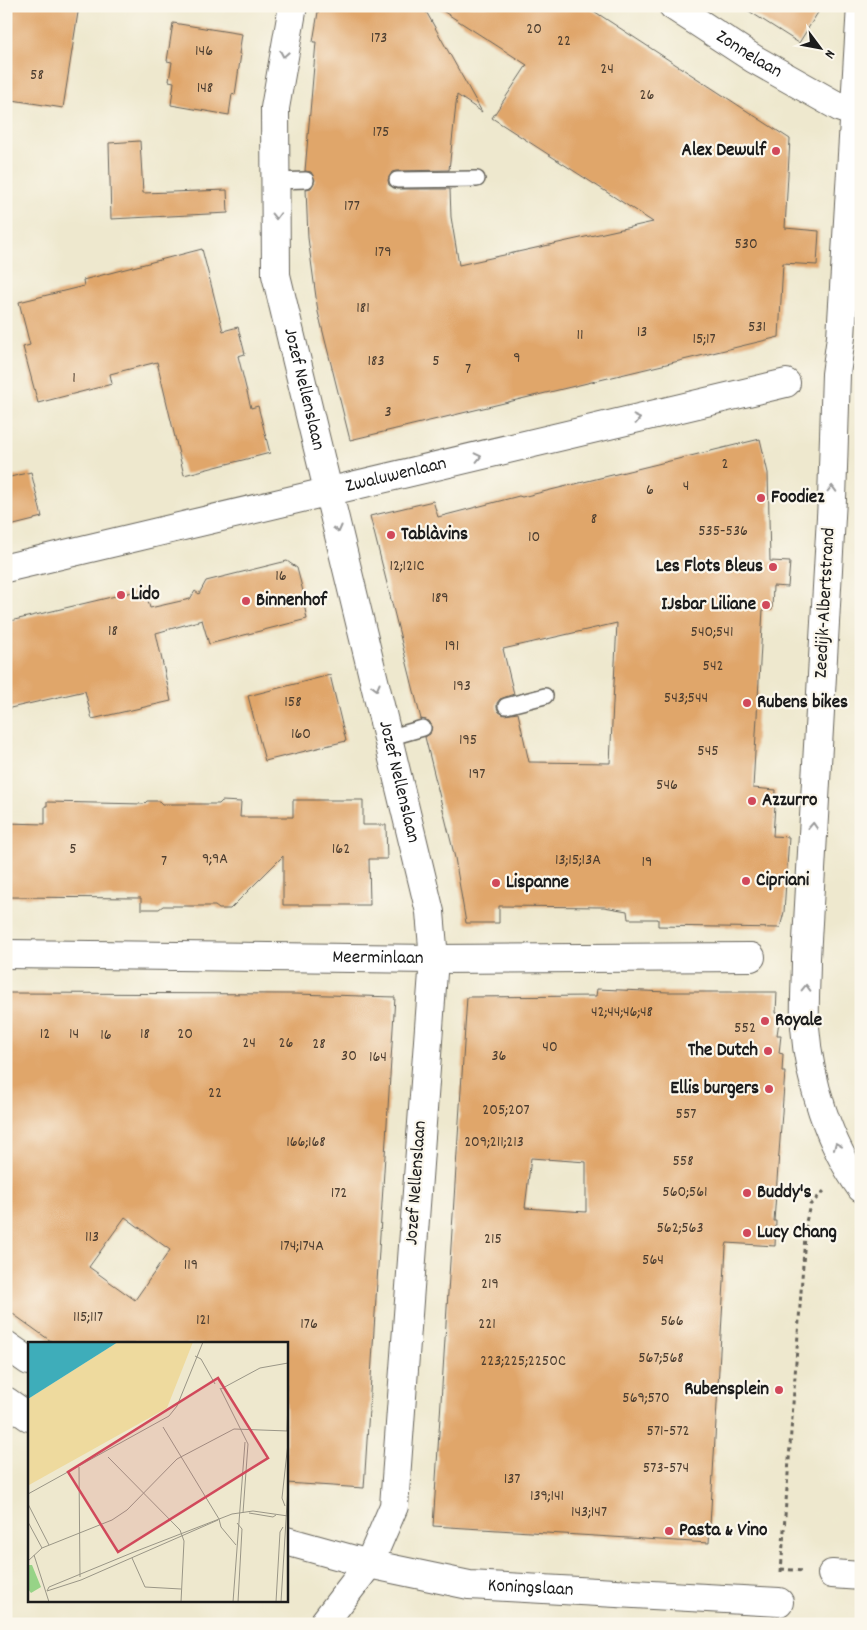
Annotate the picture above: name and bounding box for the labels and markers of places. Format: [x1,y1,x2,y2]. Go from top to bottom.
place label: Alex Dewulf [682,138,767,165]
marker: Alex Dewulf [770,145,782,157]
place label: Foodiez [771,485,825,512]
marker: Foodiez [755,492,767,504]
place label: Tablàvins [401,522,468,549]
marker: Tablàvins [385,529,397,541]
place label: Les Flots Bleus [656,554,763,581]
marker: Les Flots Bleus [767,561,779,573]
place label: Lido [131,582,160,609]
place label: Binnenhof [256,588,328,615]
marker: Lido [115,589,127,601]
place label: IJsbar Liliane [661,592,756,619]
marker: Binnenhof [240,595,252,607]
marker: IJsbar Liliane [760,599,772,611]
place label: Rubens bikes [757,690,848,717]
marker: Rubens bikes [741,697,753,709]
place label: Azzurro [762,788,818,815]
marker: Azzurro [746,795,758,807]
place label: Cipriani [756,868,810,895]
place label: Lispanne [506,870,569,897]
marker: Cipriani [740,875,752,887]
marker: Lispanne [490,877,502,889]
place label: Royale [775,1008,822,1035]
marker: Royale [759,1015,771,1027]
place label: The Dutch [688,1038,758,1065]
marker: The Dutch [762,1045,774,1057]
place label: Ellis burgers [670,1076,759,1103]
marker: Ellis burgers [763,1083,775,1095]
place label: Buddy's [757,1180,811,1207]
marker: Buddy's [741,1187,753,1199]
place label: Lucy Chang [757,1220,837,1247]
marker: Lucy Chang [741,1227,753,1239]
place label: Rubensplein [684,1377,769,1404]
marker: Rubensplein [773,1384,785,1396]
place label: Pasta & Vino [679,1518,768,1545]
marker: Pasta & Vino [663,1525,675,1537]

